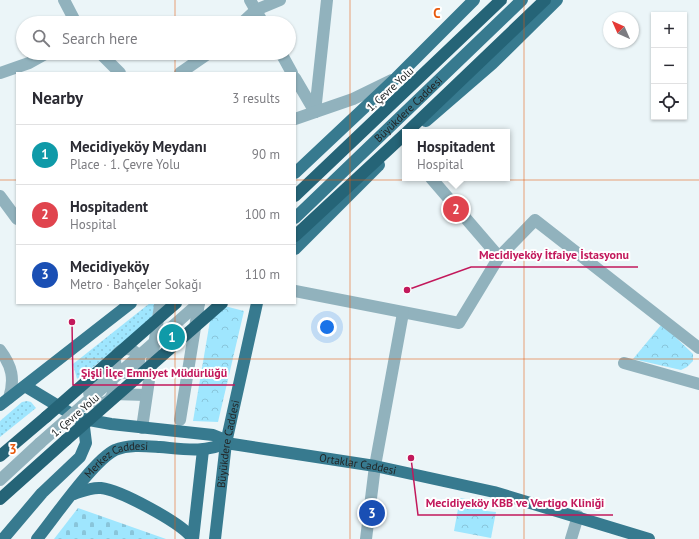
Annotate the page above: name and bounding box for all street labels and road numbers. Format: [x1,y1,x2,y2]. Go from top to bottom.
street label: 1. Çevre Yolu [364,64,416,114]
street label: Büyükdere Caddesi [371,73,445,145]
street label: 1. Çevre Yolu [48,390,102,440]
street label: Büyükdere Caddesi [214,399,242,489]
street label: Merkez Caddesi [81,439,149,481]
street label: Ortaklar Caddesi [318,451,398,478]

